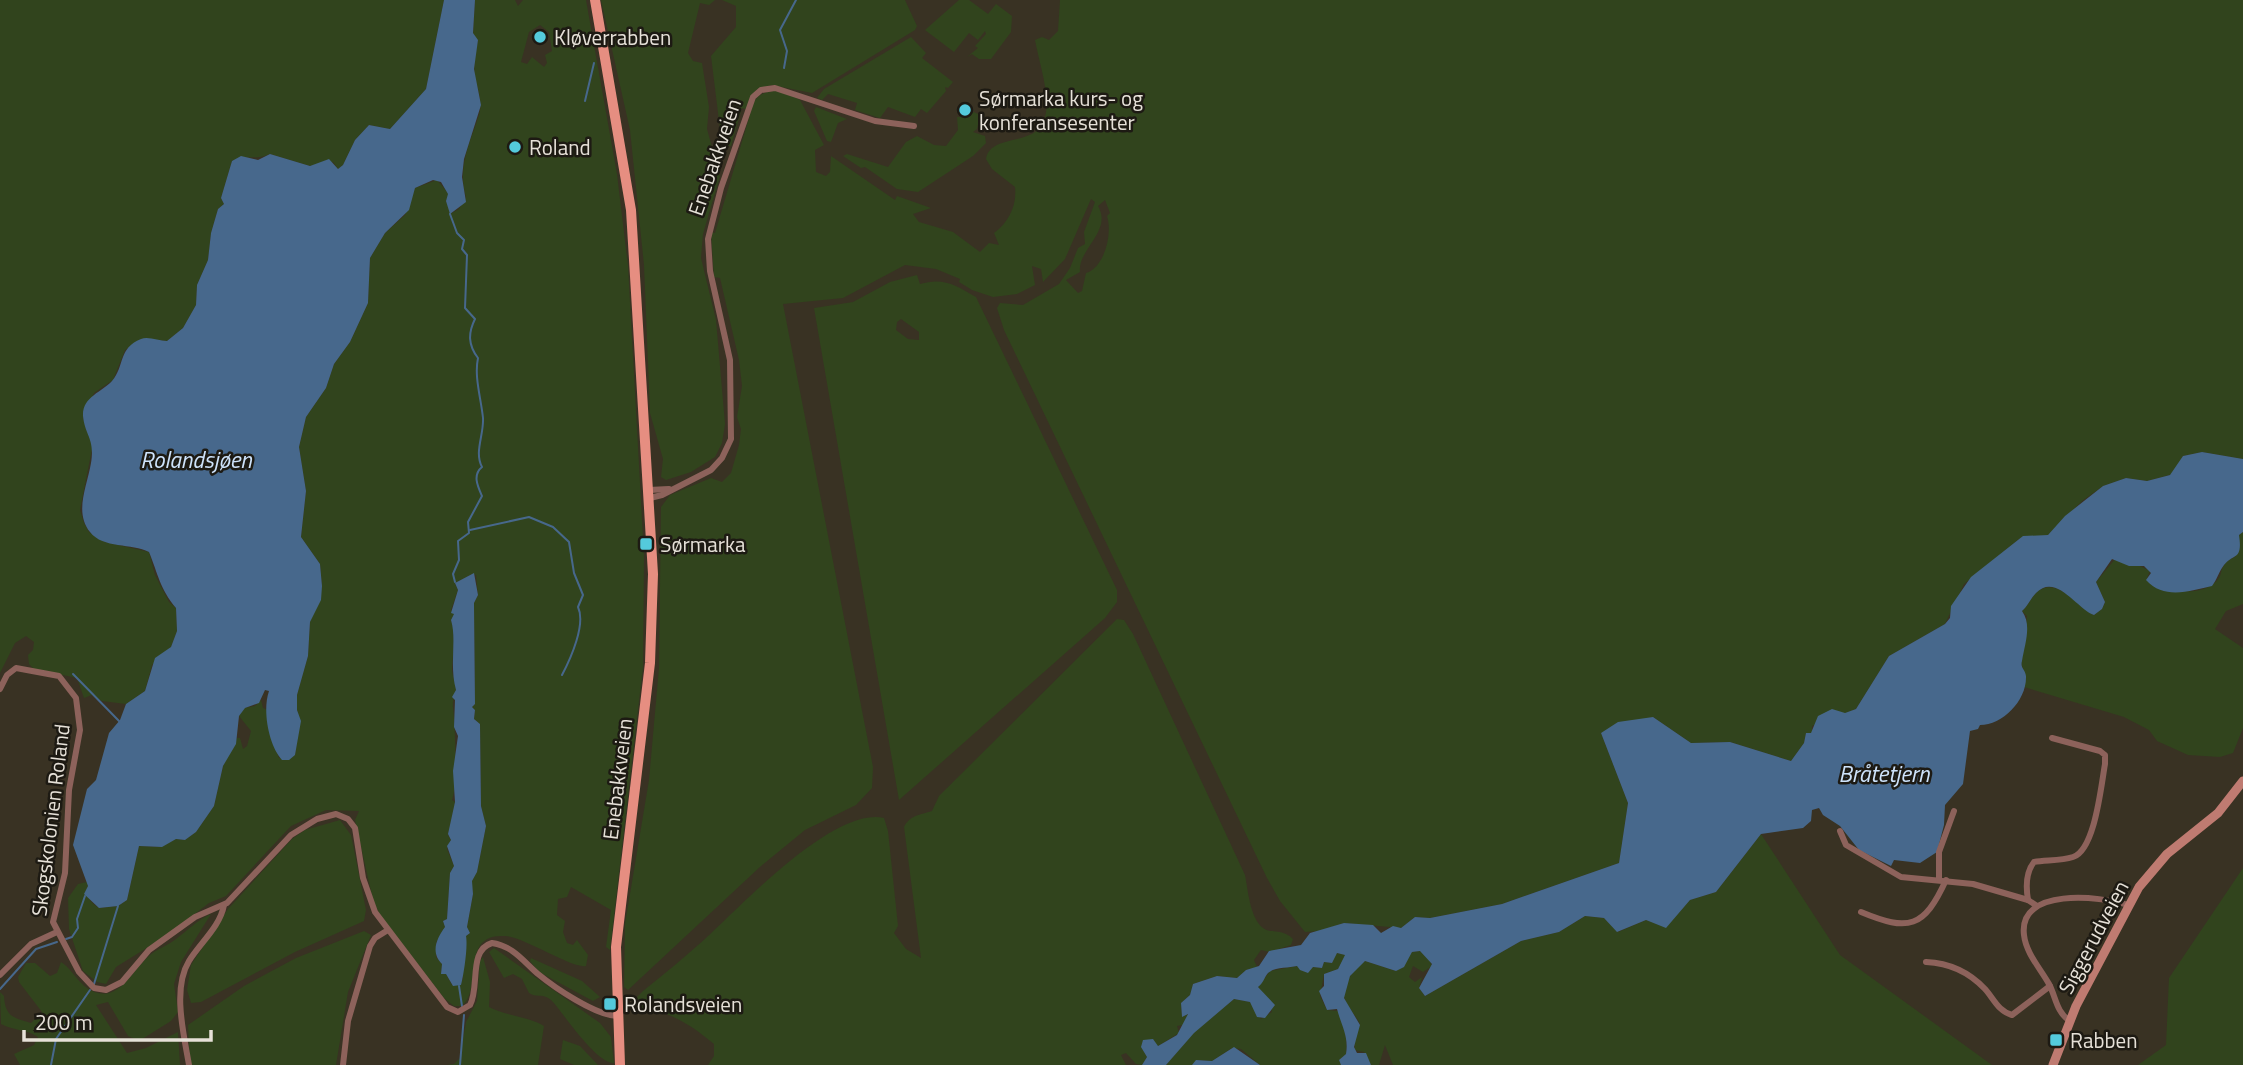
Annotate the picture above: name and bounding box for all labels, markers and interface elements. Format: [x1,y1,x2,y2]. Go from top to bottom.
place label: Kløverrabben [554,21,671,53]
marker: Kløverrabben [532,29,548,45]
place label: Sørmarka kurs- og konferansesenter [979,82,1143,138]
street label: Enebakkveien [679,94,749,220]
marker: Sørmarka kurs- og konferansesenter [957,102,973,118]
place label: Roland [529,131,591,163]
marker: Roland [507,139,523,155]
water label: Rolandsjøen [140,442,252,477]
place label: Sørmarka [660,528,746,560]
marker: Sørmarka [638,536,654,552]
street label: Enebakkveien [594,716,640,842]
street label: Skogskolonien Roland [22,722,78,918]
water label: Bråtetjern [1838,756,1930,791]
street label: Siggerudveien [2050,874,2136,1000]
place label: Rolandsveien [624,988,742,1020]
marker: Rolandsveien [602,996,618,1012]
scale bar [24,998,212,1042]
text: 200 m [35,1006,92,1038]
place label: Rabben [2070,1024,2137,1056]
marker: Rabben [2048,1032,2064,1048]

